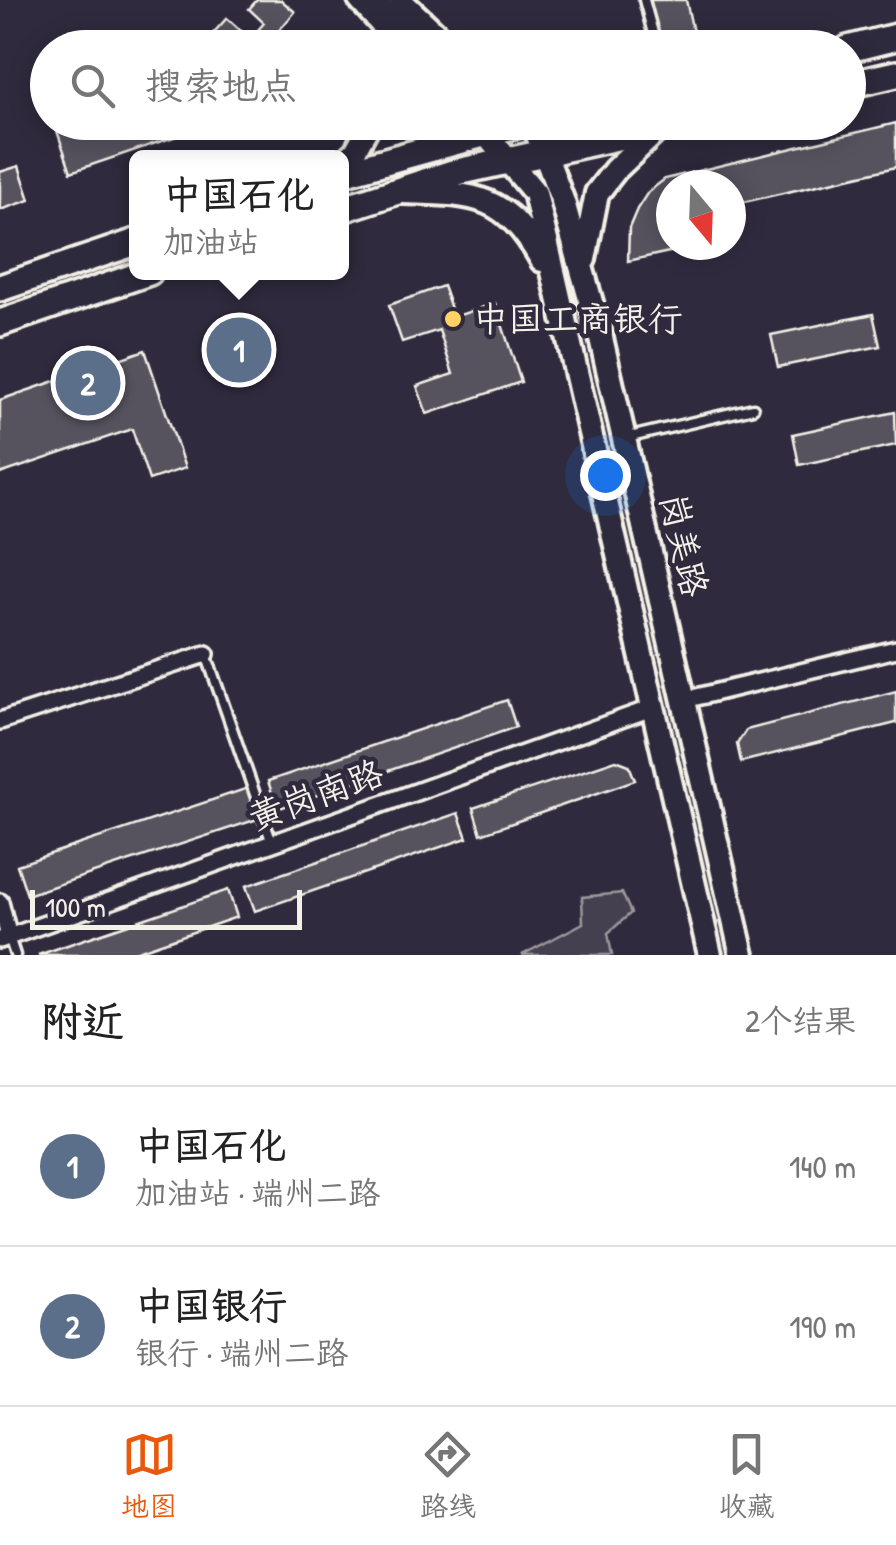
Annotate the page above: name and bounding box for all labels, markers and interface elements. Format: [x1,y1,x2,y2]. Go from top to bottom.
search box [30,30,866,140]
icon: search [65,58,120,113]
text: 搜索地点 [145,59,297,111]
popup [129,150,349,280]
text: 中国石化 [163,168,315,220]
north arrow [656,170,746,260]
text: 加油站 [163,220,259,263]
place label: 中国工商银行 [473,295,683,342]
marker: 中国工商银行 [442,308,464,330]
pin: 1 [206,312,272,388]
pin: 2 [56,346,120,420]
your location [580,450,631,501]
street label: 岗美路 [650,488,719,601]
street label: 黄岗南路 [242,749,390,841]
scale bar [30,885,302,930]
text: 100 m [45,888,106,926]
text: 附近 [40,992,124,1049]
text: 2个结果 [745,999,856,1042]
text: 中国石化 [135,1119,287,1171]
text: 1 [67,1145,78,1188]
text: 140 m [789,1145,856,1188]
text: 加油站 · 端州二路 [135,1171,380,1214]
text: 中国银行 [135,1279,287,1331]
text: 2 [65,1305,80,1348]
text: 190 m [789,1305,856,1348]
text: 银行 · 端州二路 [135,1331,348,1374]
tab: 地图 [121,1427,177,1525]
tab: 路线 [420,1427,476,1525]
tab: 收藏 [719,1427,775,1525]

